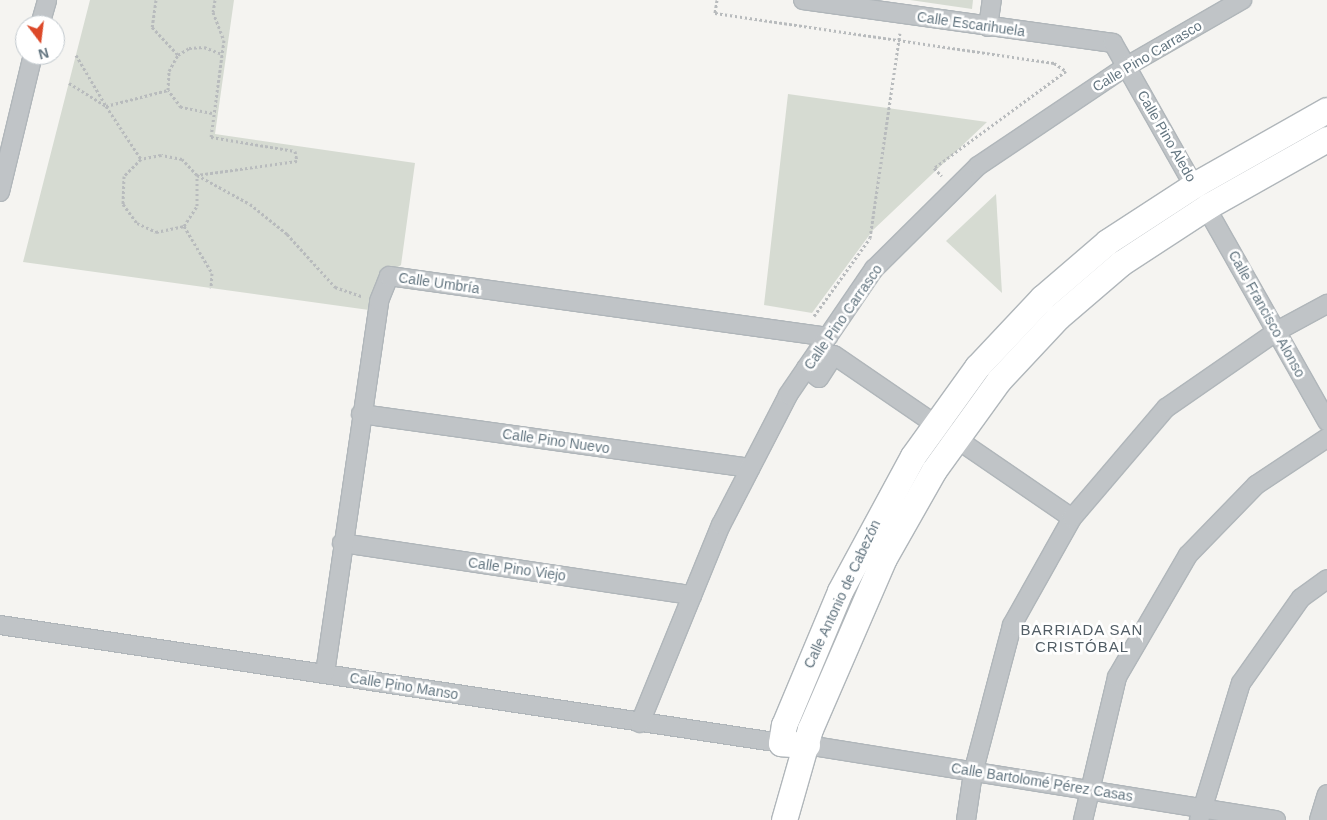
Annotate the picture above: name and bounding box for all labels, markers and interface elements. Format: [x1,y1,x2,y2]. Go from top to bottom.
street label: Calle Escarihuela [916,8,1026,40]
north arrow [15,15,65,65]
street label: Calle Pino Carrasco [1089,17,1205,95]
text: N [37,44,51,63]
street label: Calle Pino Aledo [1134,87,1200,185]
street label: Calle Francisco Alonso [1225,247,1309,381]
street label: Calle Pino Carrasco [800,261,886,373]
street label: Calle Umbría [397,269,481,297]
street label: Calle Pino Nuevo [501,425,611,457]
street label: Calle Antonio de Cabezón [800,517,884,671]
street label: Calle Pino Viejo [467,554,567,584]
district label: BARRIADA SAN CRISTÓBAL [1019,620,1145,655]
street label: Calle Pino Manso [348,669,460,703]
street label: Calle Bartolomé Pérez Casas [950,759,1134,805]

